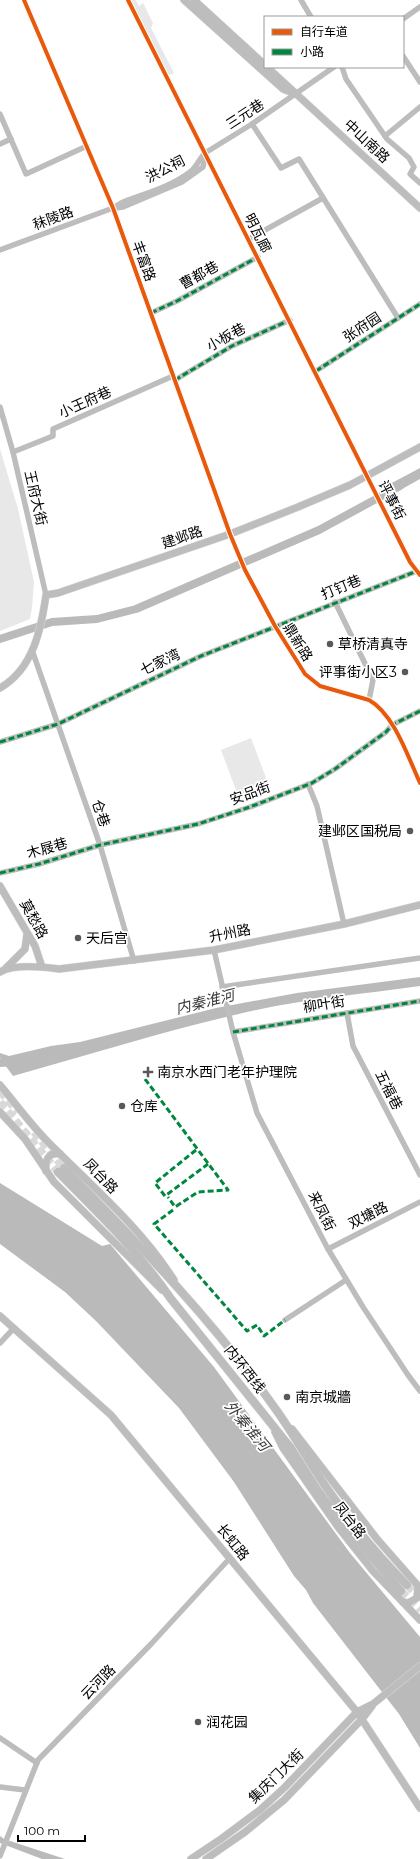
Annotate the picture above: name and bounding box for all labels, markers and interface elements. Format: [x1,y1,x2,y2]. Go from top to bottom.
legend [264,16,404,68]
text: 自行车道 [300,24,348,39]
text: 小路 [300,44,324,59]
street label: 三元巷 [222,95,268,133]
street label: 中山南路 [340,115,394,167]
street label: 洪公祠 [142,151,188,187]
street label: 秣陵路 [30,202,76,234]
street label: 明瓦廊 [240,210,276,256]
street label: 丰富路 [128,238,160,284]
street label: 曹都巷 [176,257,222,293]
street label: 张府园 [339,308,385,346]
street label: 小板巷 [203,319,249,355]
street label: 小王府巷 [56,382,114,422]
street label: 王府大街 [21,469,51,527]
street label: 评事街 [374,477,410,523]
street label: 建邺路 [159,522,205,552]
street label: 打钉巷 [318,571,364,603]
street label: 鼎新路 [279,619,317,665]
place label: 草桥清真寺 [338,635,408,653]
marker: 草桥清真寺 [325,639,335,649]
street label: 七家湾 [137,645,183,679]
place label: 评事街小区3 [319,663,397,681]
marker: 评事街小区3 [400,667,410,677]
street label: 安品街 [227,777,273,809]
street label: 仓巷 [88,797,114,829]
place label: 建邺区国税局 [318,822,402,840]
marker: 建邺区国税局 [405,826,415,836]
street label: 木屐巷 [24,834,70,862]
street label: 莫愁路 [16,896,52,942]
street label: 升州路 [208,920,252,946]
place label: 天后宫 [86,929,128,947]
marker: 天后宫 [73,933,83,943]
water label: 内秦淮河 [173,984,239,1018]
street label: 柳叶街 [302,992,346,1016]
place label: 南京水西门老年护理院 [157,1063,297,1081]
marker: 南京水西门老年护理院 [142,1066,154,1078]
street label: 五福巷 [371,1067,407,1113]
place label: 仓库 [130,1097,158,1115]
marker: 仓库 [117,1101,127,1111]
street label: 凤台路 [80,1155,122,1197]
street label: 来凤街 [304,1188,340,1234]
street label: 双塘路 [345,1197,391,1233]
street label: 内环西线 [221,1341,269,1397]
place label: 南京城牆 [295,1388,351,1406]
marker: 南京城牆 [282,1392,292,1402]
water label: 外秦淮河 [221,1397,276,1457]
street label: 凤台路 [330,1498,370,1542]
street label: 长虹路 [213,1520,253,1564]
street label: 云河路 [77,1661,119,1703]
place label: 润花园 [206,1713,248,1731]
marker: 润花园 [193,1717,203,1727]
street label: 集庆门大街 [245,1745,307,1807]
scale bar [18,1817,85,1843]
text: 100 m [24,1823,60,1838]

